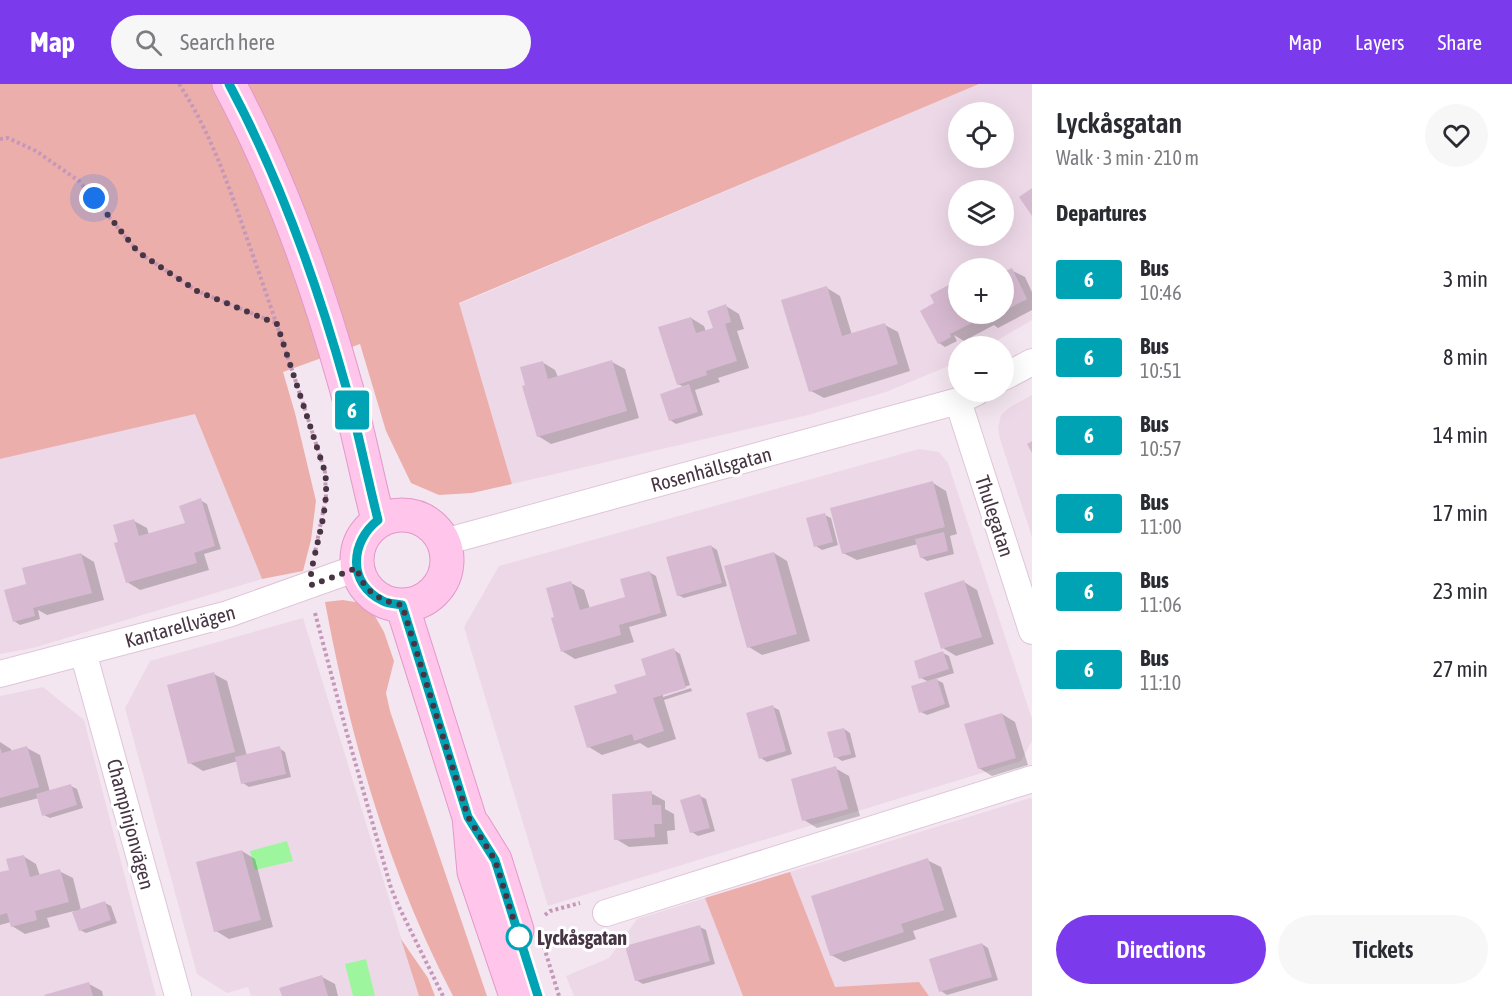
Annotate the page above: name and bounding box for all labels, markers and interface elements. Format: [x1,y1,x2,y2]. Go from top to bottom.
search box [111,15,531,69]
text: Map [30,26,75,58]
icon: search [132,26,165,59]
text: Search here [180,29,275,55]
text: Map [1288,30,1322,54]
text: Layers [1355,30,1405,54]
text: Share [1438,30,1482,54]
map controls [948,102,1014,402]
button: locate [948,102,1014,168]
button: heart [1425,104,1488,167]
text: Lyckåsgatan [1056,107,1182,139]
text: Walk · 3 min · 210 m [1056,146,1199,169]
button: layers [948,180,1014,246]
your location [79,183,109,213]
text: Departures [1056,200,1146,226]
text: Bus [1140,255,1169,281]
button: + [948,258,1014,324]
text: 3 min [1443,266,1488,292]
text: 6 [1084,267,1094,291]
text: 10:46 [1140,281,1182,304]
text: Bus [1140,333,1169,359]
button: − [948,336,1014,402]
text: 8 min [1443,344,1488,370]
text: 6 [1084,345,1094,369]
text: 10:51 [1140,359,1182,382]
line badge: 6 [332,390,372,430]
text: 6 [347,398,357,422]
text: Bus [1140,411,1169,437]
text: 14 min [1433,422,1488,448]
text: 6 [1084,423,1094,447]
text: 10:57 [1140,437,1182,460]
street label: Rosenhällsgatan [648,442,774,496]
street label: Thulegatan [971,472,1019,560]
text: Bus [1140,489,1169,515]
text: 17 min [1433,500,1488,526]
text: 6 [1084,501,1094,525]
text: 11:00 [1140,515,1182,538]
text: Bus [1140,567,1169,593]
text: 23 min [1433,578,1488,604]
text: 6 [1084,579,1094,603]
text: 11:06 [1140,593,1182,616]
street label: Kantarellvägen [122,600,238,652]
text: Bus [1140,645,1169,671]
text: 27 min [1433,656,1488,682]
text: 6 [1084,657,1094,681]
text: 11:10 [1140,671,1181,694]
street label: Champinjonvägen [103,756,159,892]
button: Directions [1056,915,1266,984]
button: Tickets [1278,915,1488,984]
marker: Lyckåsgatan [506,924,532,950]
place label: Lyckåsgatan [537,926,627,949]

